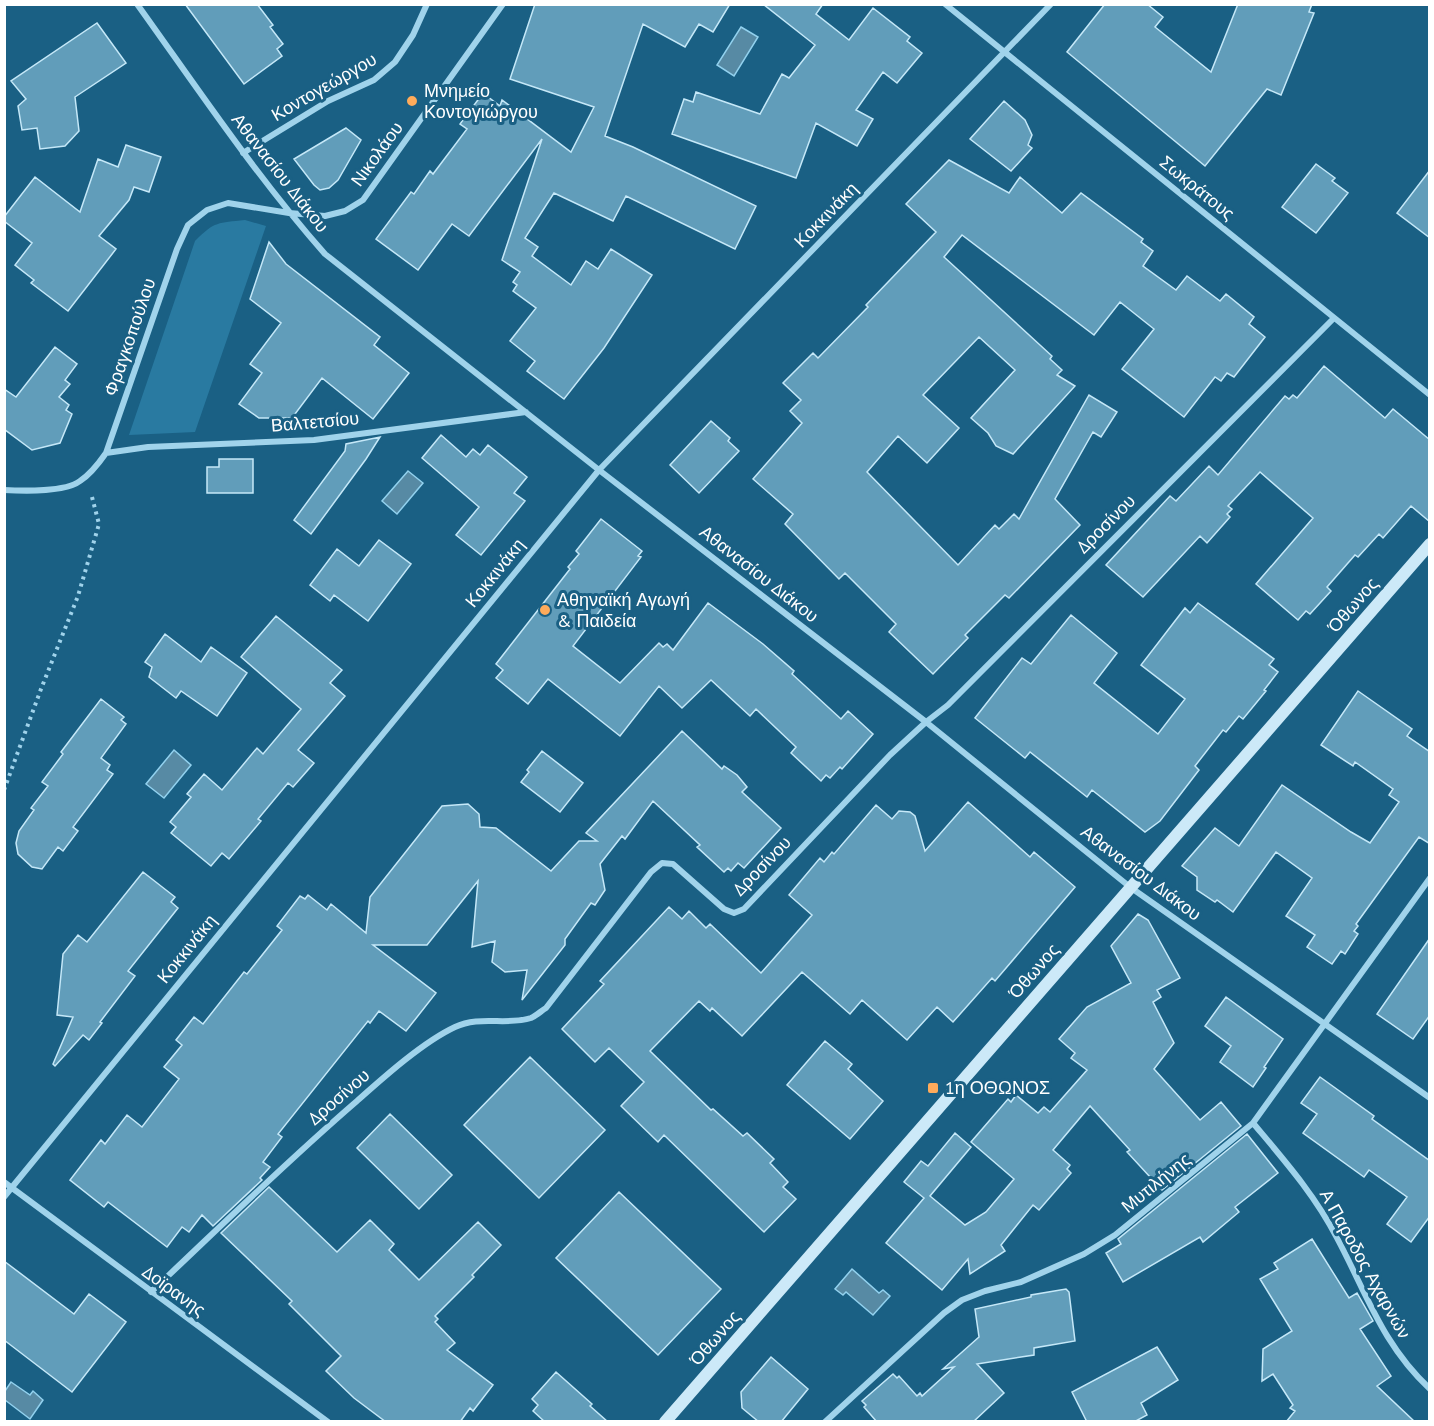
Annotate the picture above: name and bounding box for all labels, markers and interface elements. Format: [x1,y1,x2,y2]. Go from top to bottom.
street label: Κοντογεώργου [267,47,381,126]
place label: Μνημείο Κοντογιώργου [424,79,538,123]
marker: Μνημείο Κοντογιώργου [405,94,419,108]
street label: Αθανασίου Διάκου [227,109,334,237]
street label: Νικολάου [345,117,408,191]
street label: Σωκράτους [1155,150,1240,225]
street label: Κοκκινάκη [789,177,862,252]
street label: Φραγκοπούλου [99,275,160,399]
street label: Βαλτετσίου [270,406,360,437]
street label: Δροσίνου [1071,489,1140,558]
street label: Αθανασίου Διάκου [695,520,823,627]
street label: Κοκκινάκη [460,534,529,612]
street label: Όθωνος [1322,572,1383,638]
place label: Αθηναϊκή Αγωγή & Παιδεία [557,588,690,632]
marker: Αθηναϊκή Αγωγή & Παιδεία [538,603,552,617]
street label: Αθανασίου Διάκου [1077,820,1206,925]
street label: Δροσίνου [728,831,796,900]
street label: Κοκκινάκη [152,910,221,988]
street label: Όθωνος [1003,938,1064,1004]
street label: Δροσίνου [303,1064,374,1130]
place label: 1η ΟΘΩΝΟΣ [945,1076,1050,1099]
marker: 1η ΟΘΩΝΟΣ [926,1081,940,1095]
street label: Μυτιλήνης [1116,1147,1195,1218]
street label: Α Παροδος Αχαρνών [1315,1185,1416,1343]
street label: Δοϊρανης [138,1260,211,1321]
street label: Όθωνος [684,1305,745,1371]

